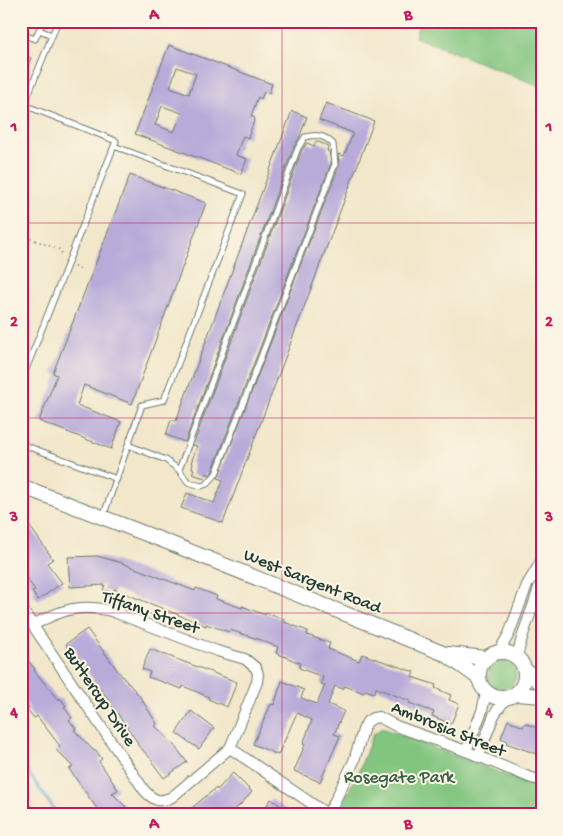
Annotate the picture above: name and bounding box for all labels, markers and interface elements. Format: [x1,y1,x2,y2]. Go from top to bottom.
text: A [148,7,160,26]
text: B [403,7,413,26]
text: 1 [10,119,17,138]
text: 1 [545,119,552,138]
text: 2 [10,314,18,333]
text: 2 [545,314,553,333]
text: 3 [9,509,18,528]
text: 3 [544,509,553,528]
street label: West Sargent Road [240,545,385,620]
street label: Tiffany Street [98,587,203,640]
street label: Buttercup Drive [58,643,140,751]
street label: Ambrosia Street [388,698,510,763]
text: 4 [9,705,18,724]
text: 4 [544,705,553,724]
park label: Rosegate Park [344,768,456,789]
text: A [148,816,160,835]
text: B [403,816,413,835]

